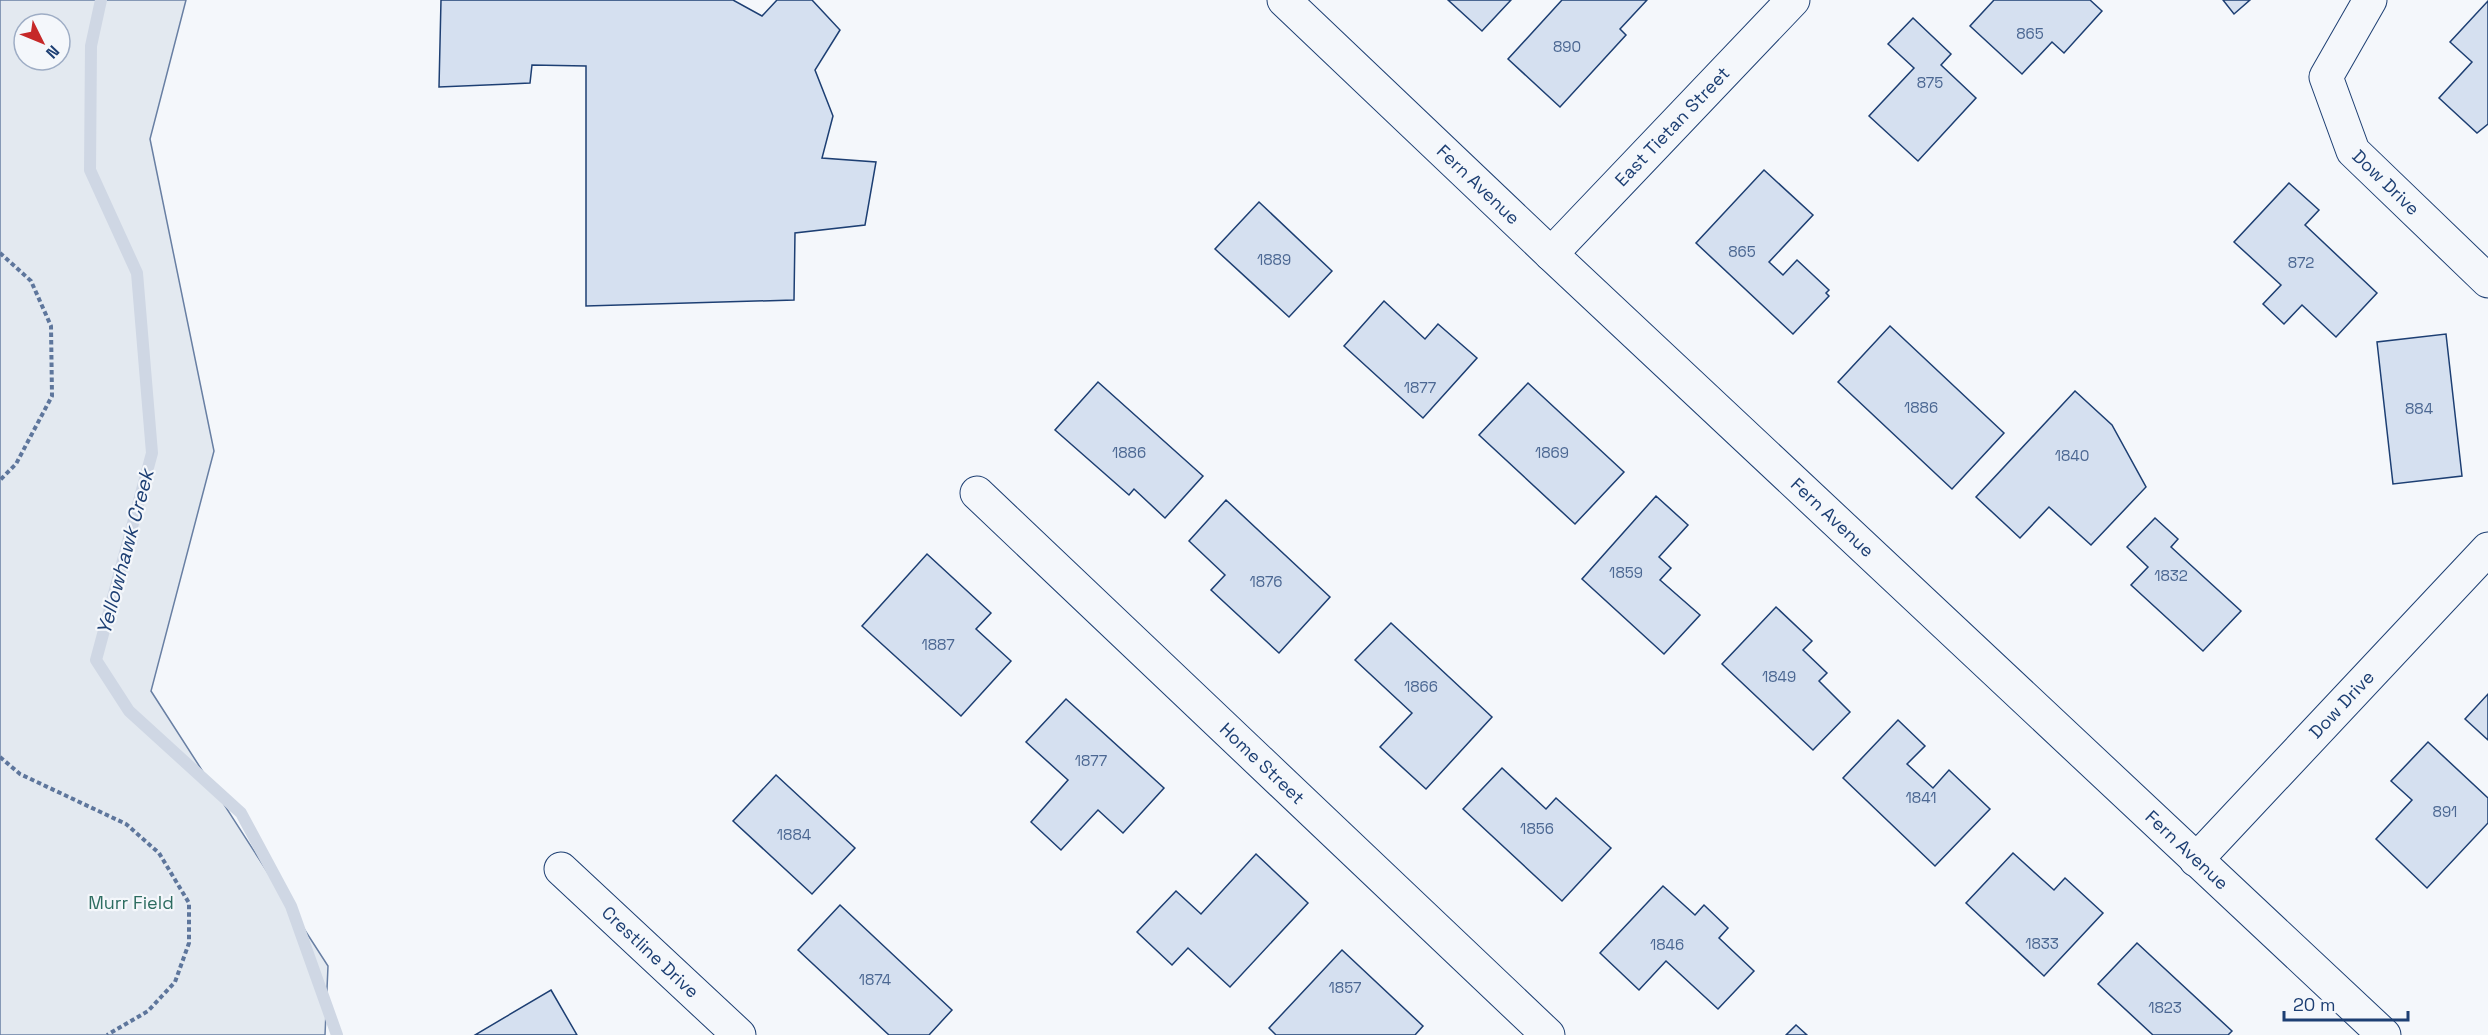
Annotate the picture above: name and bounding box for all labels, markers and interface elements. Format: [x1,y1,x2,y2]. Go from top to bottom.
north arrow [12,12,72,72]
house number: 865 [2016,24,2044,43]
house number: 890 [1553,37,1581,56]
text: N [41,41,64,63]
street label: East Tietan Street [1610,62,1734,191]
house number: 875 [1917,73,1943,92]
street label: Fern Avenue [1432,139,1525,229]
street label: Dow Drive [2348,144,2425,220]
house number: 865 [1728,242,1756,261]
house number: 1889 [1257,250,1291,269]
house number: 872 [2288,253,2314,272]
house number: 1877 [1404,378,1436,397]
house number: 1886 [1904,398,1938,417]
house number: 884 [2405,399,2433,418]
house number: 1886 [1112,443,1146,462]
house number: 1869 [1535,443,1569,462]
house number: 1840 [2055,446,2089,465]
water label: Yellowhawk Creek [90,464,160,638]
street label: Fern Avenue [1786,473,1879,562]
house number: 1859 [1609,563,1643,582]
house number: 1832 [2154,566,2188,585]
house number: 1876 [1250,572,1282,591]
house number: 1887 [921,635,955,654]
street label: Dow Drive [2304,665,2379,743]
house number: 1849 [1762,667,1796,686]
house number: 1866 [1404,677,1438,696]
street label: Home Street [1215,717,1310,809]
house number: 1877 [1075,751,1107,770]
house number: 1841 [1906,788,1936,807]
house number: 891 [2433,802,2457,821]
street label: Fern Avenue [2141,805,2234,894]
house number: 1856 [1520,819,1554,838]
house number: 1884 [777,825,811,844]
park label: Murr Field [88,891,174,914]
street label: Crestline Drive [597,901,704,1003]
house number: 1833 [2025,934,2059,953]
house number: 1846 [1650,935,1684,954]
house number: 1874 [859,970,891,989]
house number: 1857 [1329,978,1361,997]
scale bar [2284,984,2408,1022]
text: 20 m [2293,993,2336,1016]
house number: 1823 [2148,998,2182,1017]

